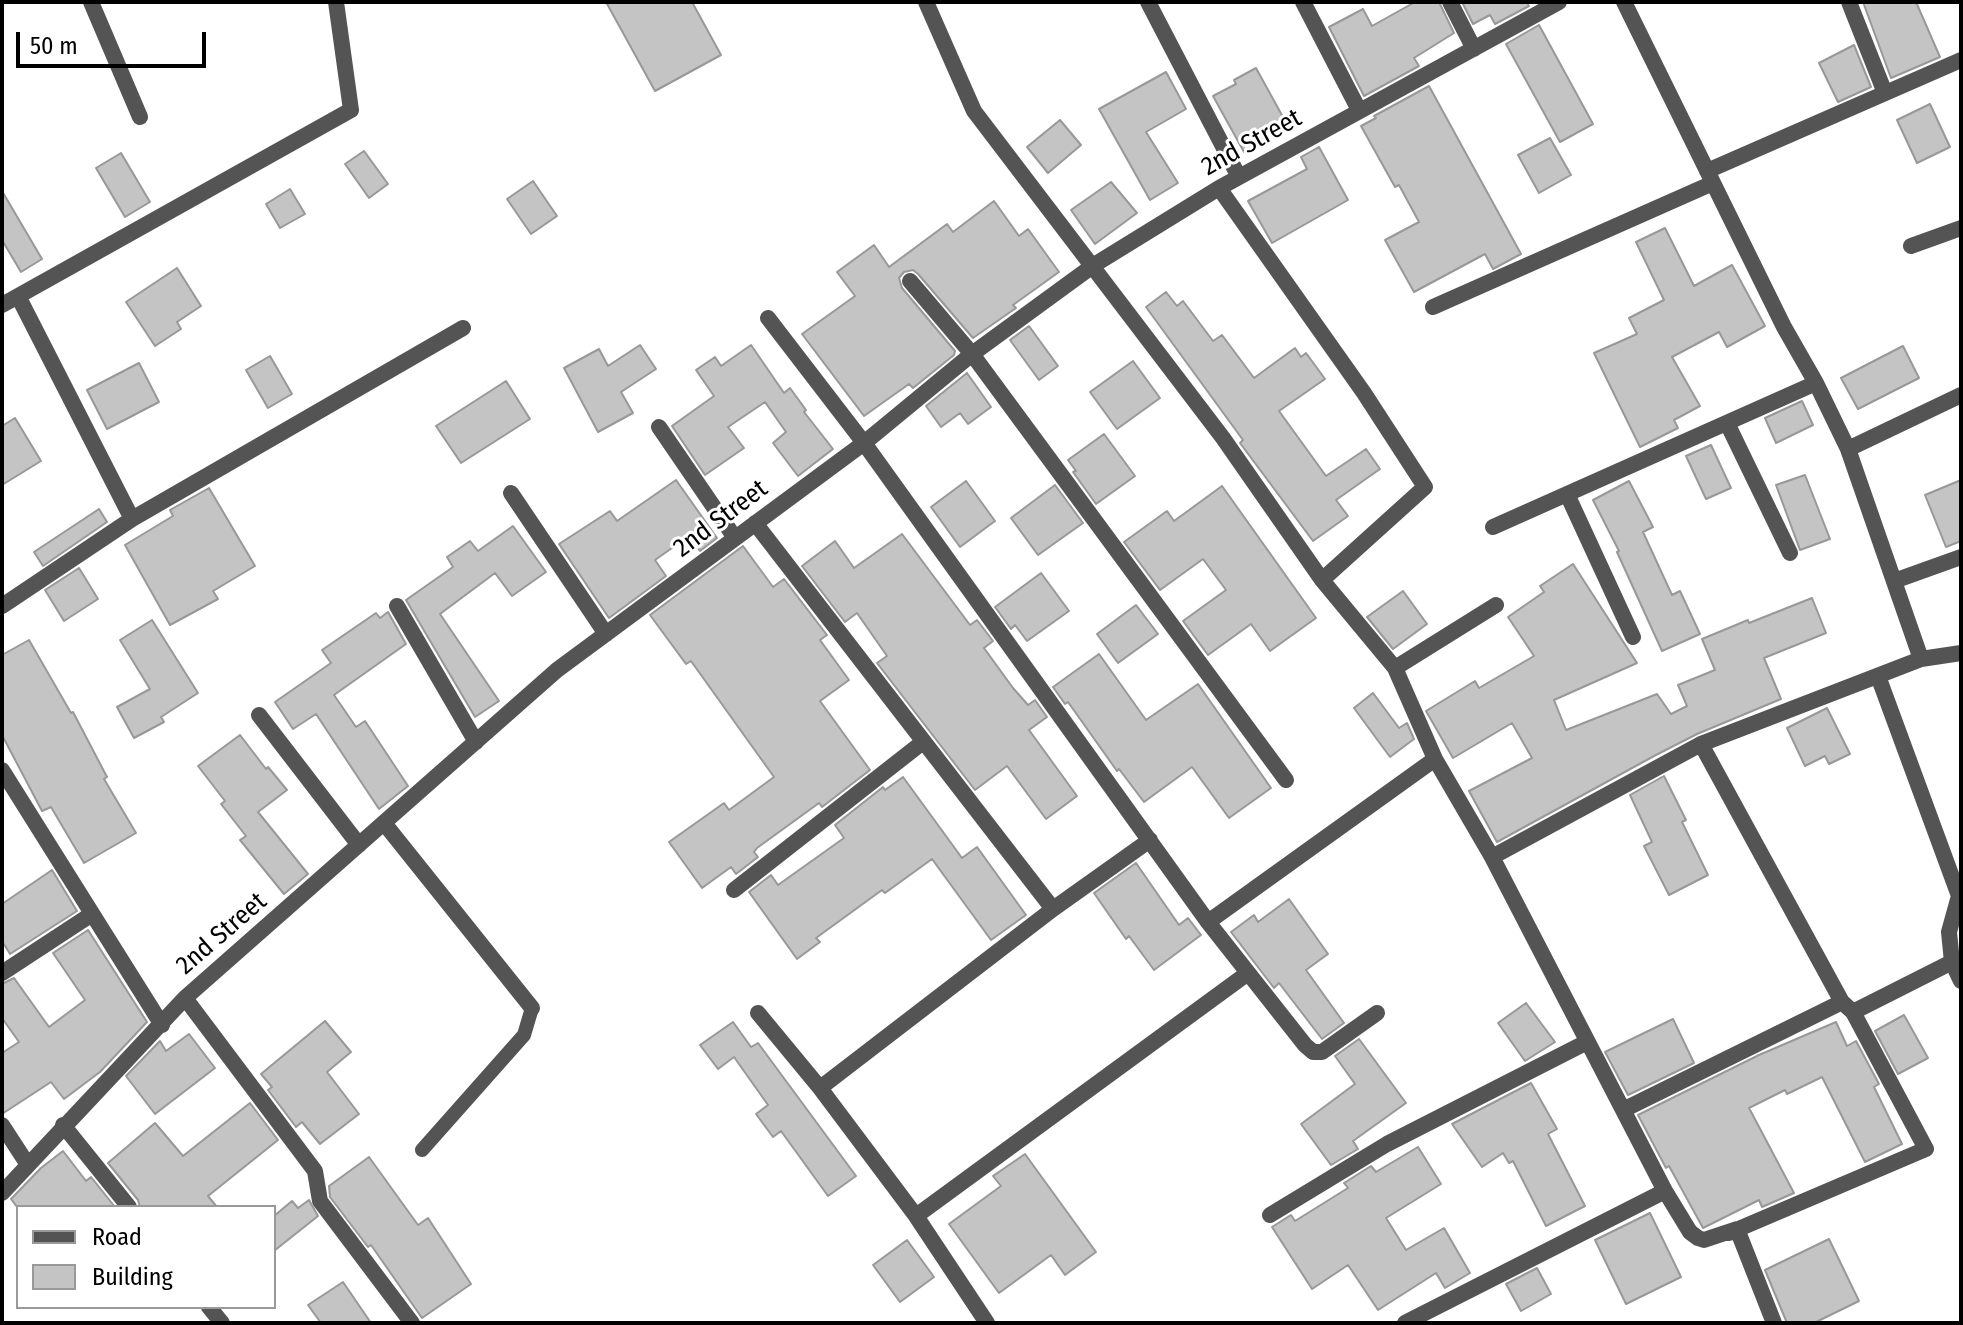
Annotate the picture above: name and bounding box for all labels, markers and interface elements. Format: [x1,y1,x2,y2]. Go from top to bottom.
scale bar [20,16,210,66]
text: 50 m [30,32,78,60]
street label: 2nd Street [1197,103,1307,183]
street label: 2nd Street [668,474,774,564]
street label: 2nd Street [171,886,273,982]
legend [16,1205,276,1309]
text: Road [92,1223,142,1251]
text: Building [92,1263,173,1291]

